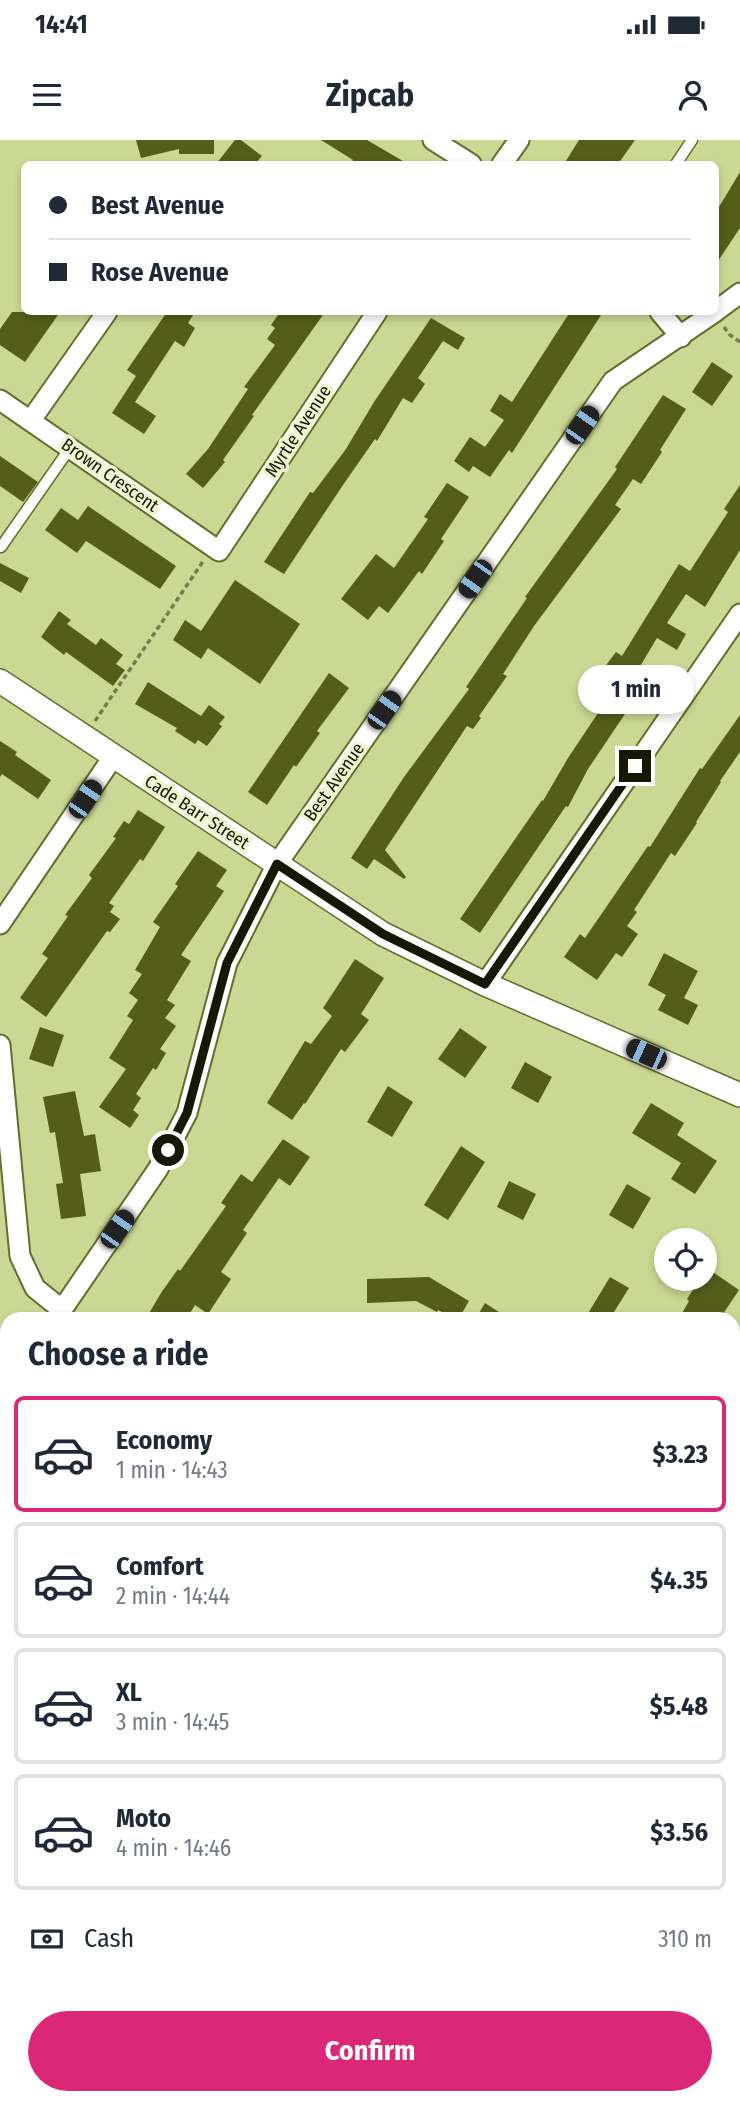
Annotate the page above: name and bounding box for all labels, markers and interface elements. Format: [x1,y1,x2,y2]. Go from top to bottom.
text: 14:41 [35,9,88,40]
icon: menu [28,76,66,114]
text: Zipcab [326,76,414,114]
icon: person [674,76,712,114]
text: Best Avenue [91,190,224,221]
text: Rose Avenue [91,257,229,288]
street label: Myrtle Avenue [260,381,336,481]
car [562,402,603,448]
street label: Brown Crescent [57,433,163,517]
car [455,556,496,602]
callout: 1 min [577,664,693,714]
text: 1 min [611,675,661,703]
car [364,687,405,733]
street label: Best Avenue [299,738,369,825]
route end [619,750,651,782]
street label: Cade Barr Street [141,770,254,854]
car [65,776,106,822]
car [623,1036,670,1072]
route start [152,1134,184,1166]
car [97,1206,138,1252]
map controls [654,1228,717,1291]
button: locate [654,1228,717,1291]
text: Choose a ride [28,1335,209,1373]
icon: car [32,1423,95,1486]
text: Economy [116,1425,212,1456]
text: $3.23 [652,1439,708,1470]
text: 1 min · 14:43 [116,1456,228,1484]
icon: car [32,1549,95,1612]
text: Comfort [116,1551,204,1582]
text: $4.35 [650,1565,708,1596]
text: 2 min · 14:44 [116,1582,230,1610]
icon: car [32,1675,95,1738]
text: XL [116,1677,142,1708]
text: $5.48 [650,1691,708,1722]
text: 3 min · 14:45 [116,1708,229,1736]
icon: car [32,1801,95,1864]
text: Moto [116,1803,171,1834]
text: $3.56 [650,1817,708,1848]
text: 4 min · 14:46 [116,1834,231,1862]
icon: cash [28,1920,66,1958]
text: Cash [84,1923,134,1954]
text: 310 m [658,1925,712,1953]
button: Confirm [28,2011,712,2091]

